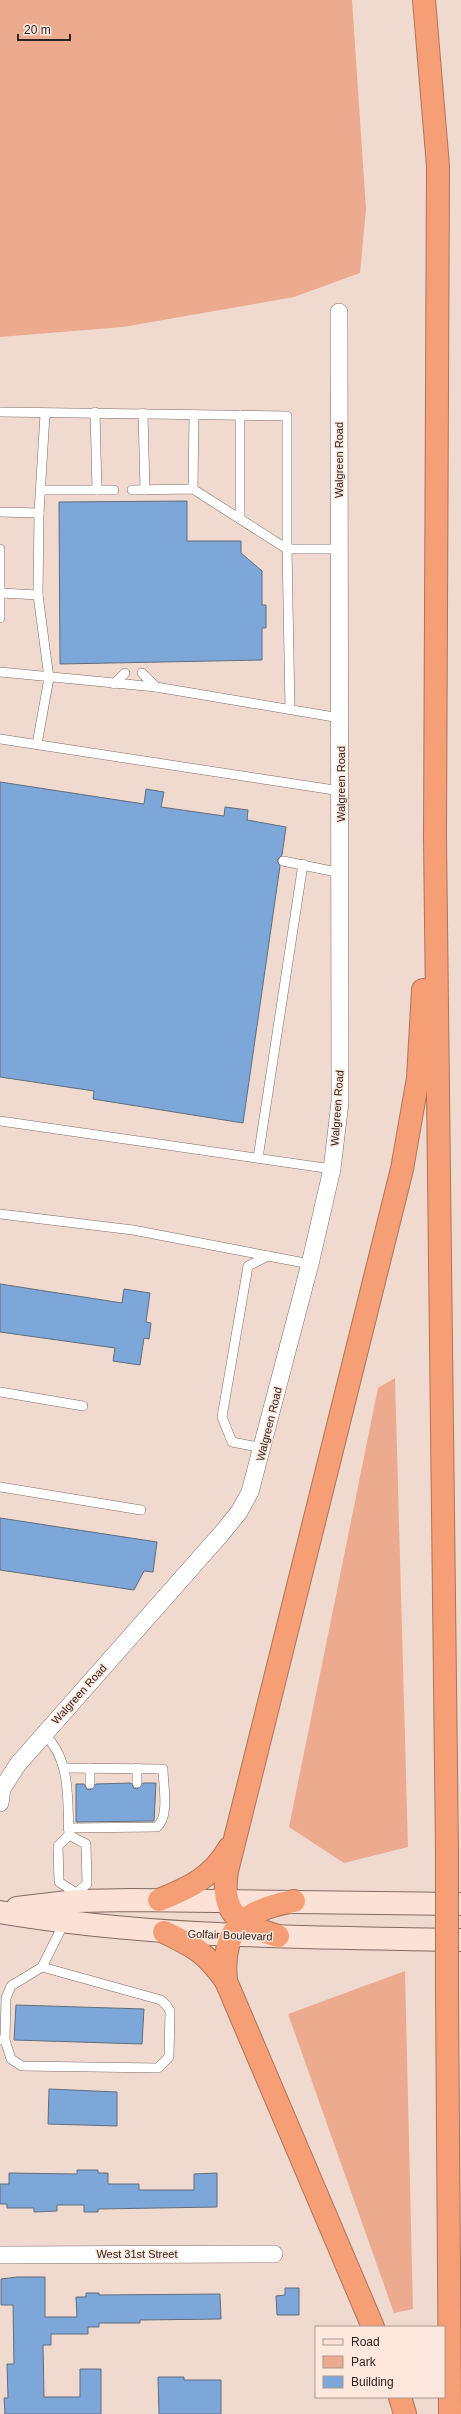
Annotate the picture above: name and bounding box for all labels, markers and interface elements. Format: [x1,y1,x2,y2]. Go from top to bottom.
scale bar [18,16,70,42]
text: 20 m [24,23,51,37]
street label: Walgreen Road [333,422,345,498]
street label: Walgreen Road [335,746,347,822]
street label: Walgreen Road [328,1070,346,1146]
street label: Walgreen Road [254,1386,284,1462]
street label: Walgreen Road [49,1662,109,1726]
street label: Golfair Boulevard [187,1928,273,1942]
street label: West 31st Street [96,2248,178,2260]
legend [315,2326,445,2398]
text: Road [351,2335,380,2349]
text: Park [351,2355,377,2369]
text: Building [351,2375,394,2389]

